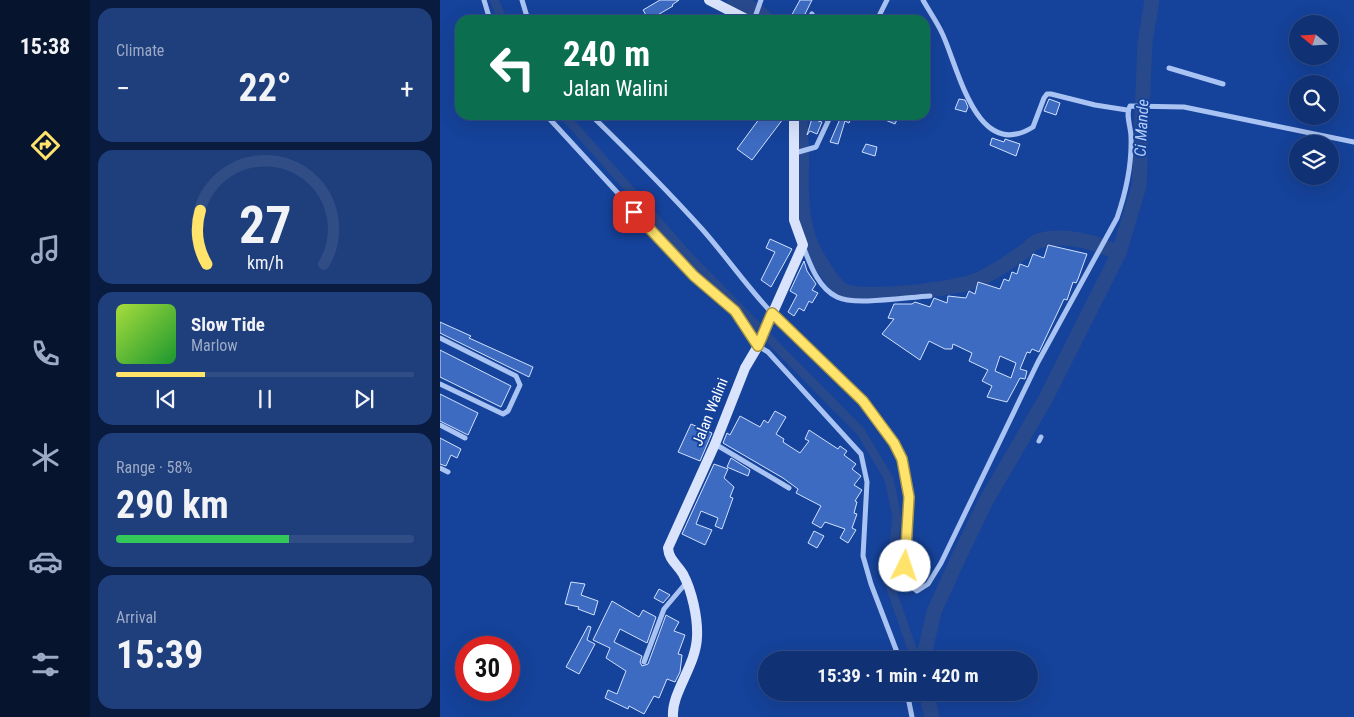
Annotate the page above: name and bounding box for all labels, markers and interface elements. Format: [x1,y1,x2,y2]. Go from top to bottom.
north arrow [1289,15,1339,65]
map controls [1289,15,1339,185]
text: 15:38 [20,34,70,59]
text: 240 m [563,34,650,75]
icon: left [480,35,545,100]
text: Climate [116,41,164,60]
text: 22° [238,66,292,110]
text: − [116,72,130,105]
text: + [400,72,414,105]
button: search [1289,75,1339,125]
text: Jalan Walini [563,76,668,101]
water label: Ci Mande [1131,99,1152,157]
icon: directions [28,128,63,163]
button: layers [1289,135,1339,185]
pin [613,191,655,233]
text: 27 [239,195,291,256]
icon: arrive [620,198,648,226]
icon: music [28,232,63,267]
text: km/h [247,252,283,273]
text: Slow Tide [191,313,265,336]
icon: phone [28,336,63,371]
text: Marlow [191,336,238,355]
street label: Jalan Walini [688,375,732,449]
icon: previous [152,385,180,413]
icon: pause [251,385,279,413]
icon: next [350,385,378,413]
icon: climate [28,440,63,475]
text: Range · 58% [116,458,192,477]
text: 290 km [116,483,229,527]
position arrow [878,539,930,591]
icon: car [28,544,63,579]
text: Arrival [116,608,157,627]
text: 15:39 [116,633,203,677]
speed limit sign: 30 [455,636,520,701]
icon: filters [28,647,63,682]
text: 15:39 · 1 min · 420 m [817,664,979,687]

